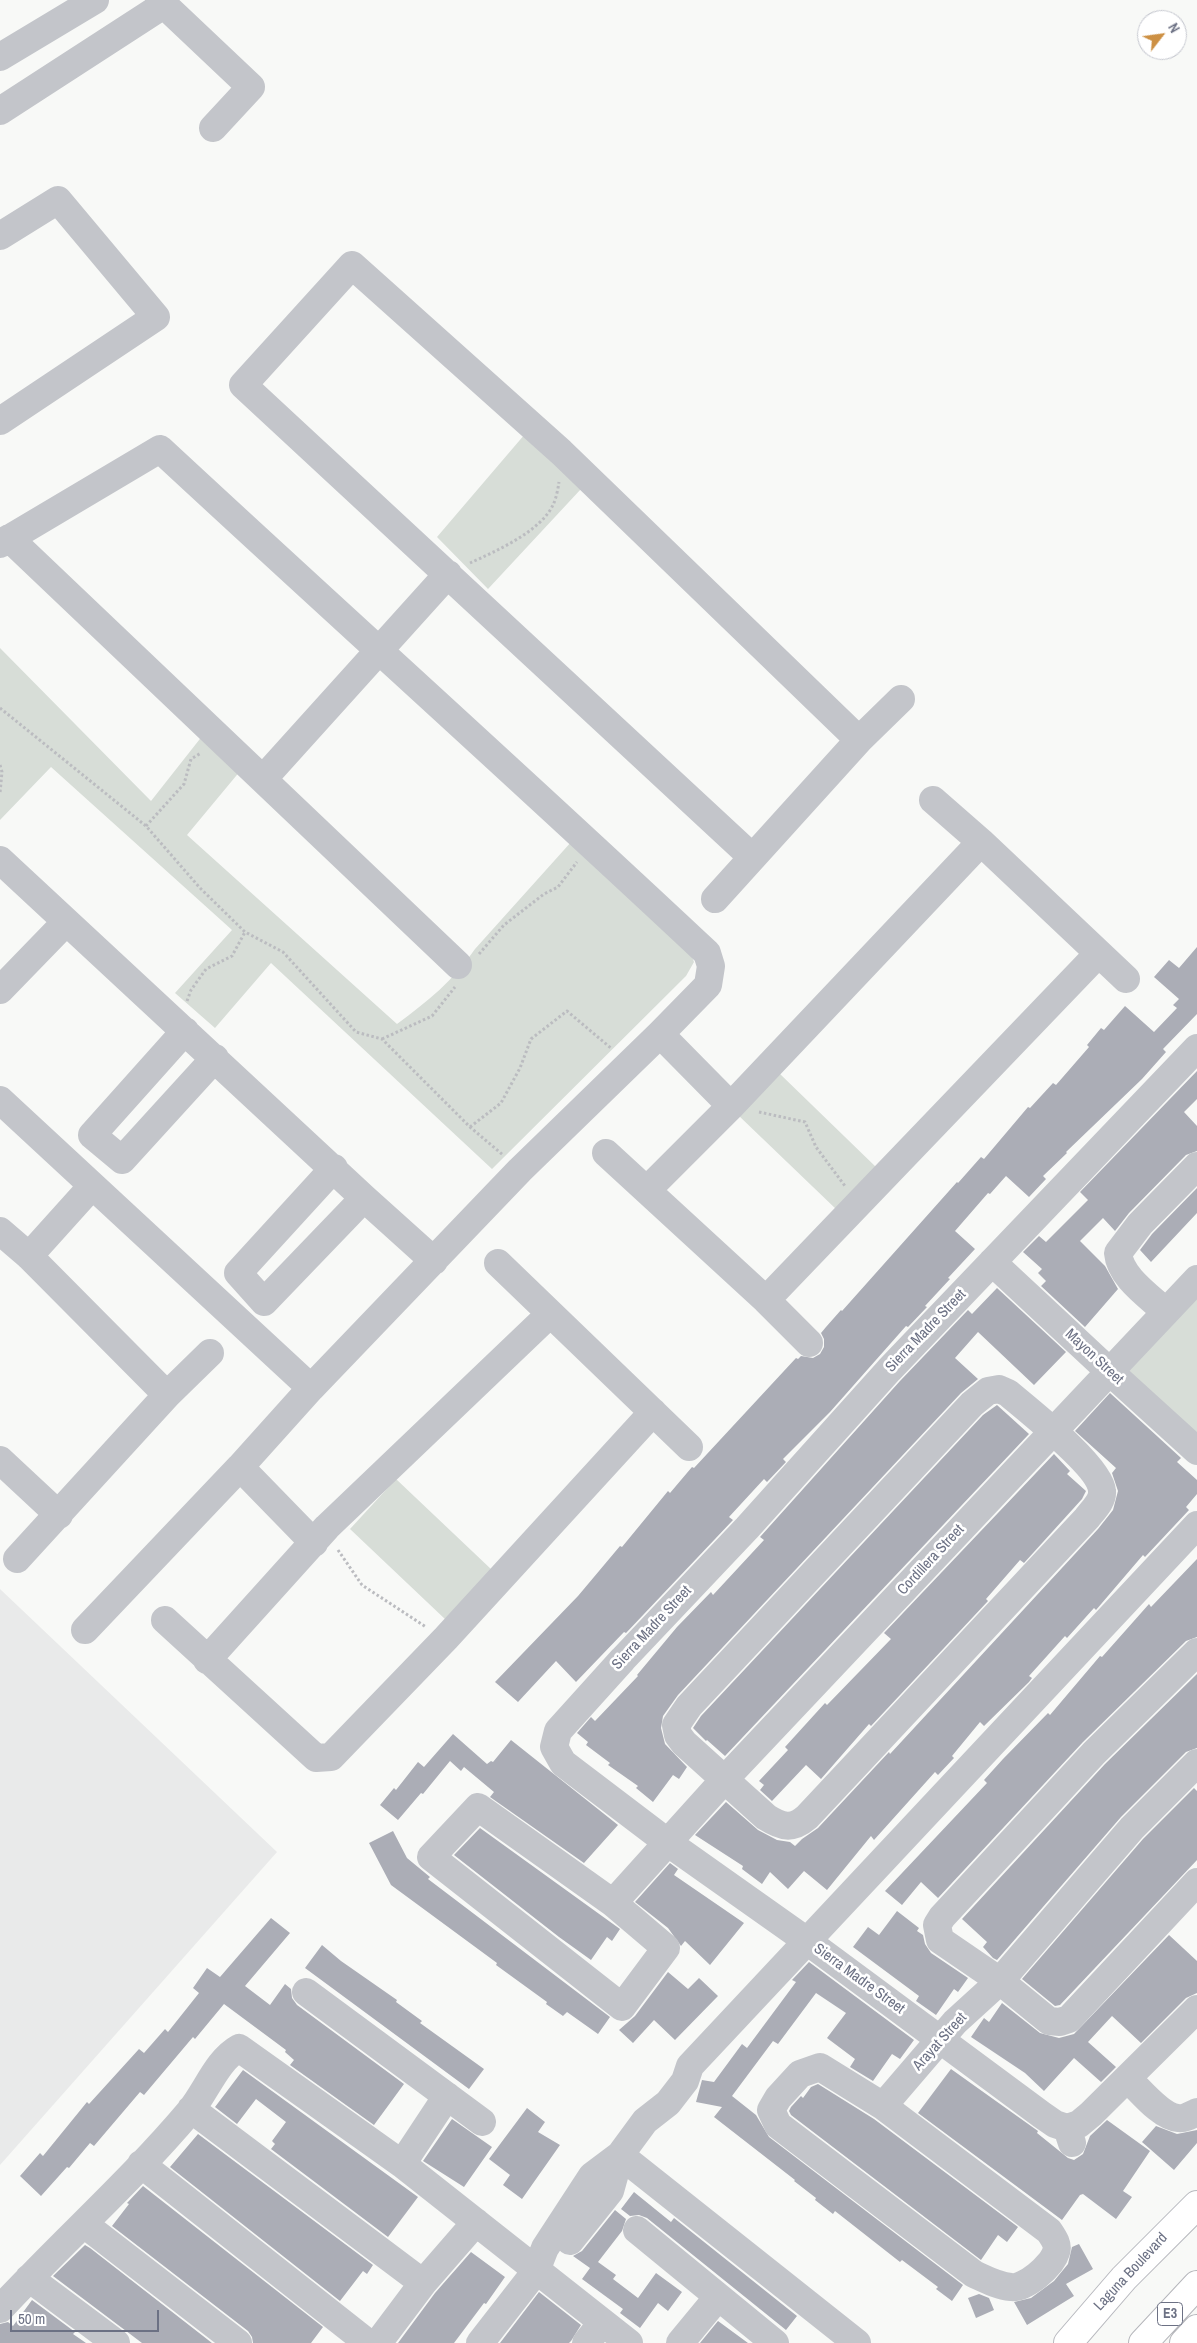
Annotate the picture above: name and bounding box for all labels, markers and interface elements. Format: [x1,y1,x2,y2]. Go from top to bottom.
north arrow [1137,10,1187,60]
text: N [1164,20,1184,36]
street label: Sierra Madre Street [882,1286,970,1376]
street label: Mayon Street [1061,1325,1127,1389]
street label: Cordillera Street [894,1521,968,1599]
street label: Sierra Madre Street [609,1582,695,1674]
street label: Sierra Madre Street [810,1940,908,2018]
street label: Arayat Street [909,2009,971,2075]
street label: Laguna Boulevard [1090,2229,1172,2315]
scale bar [12,2300,161,2332]
road number: E3 [1158,2302,1182,2326]
text: 50 m [18,2308,45,2329]

